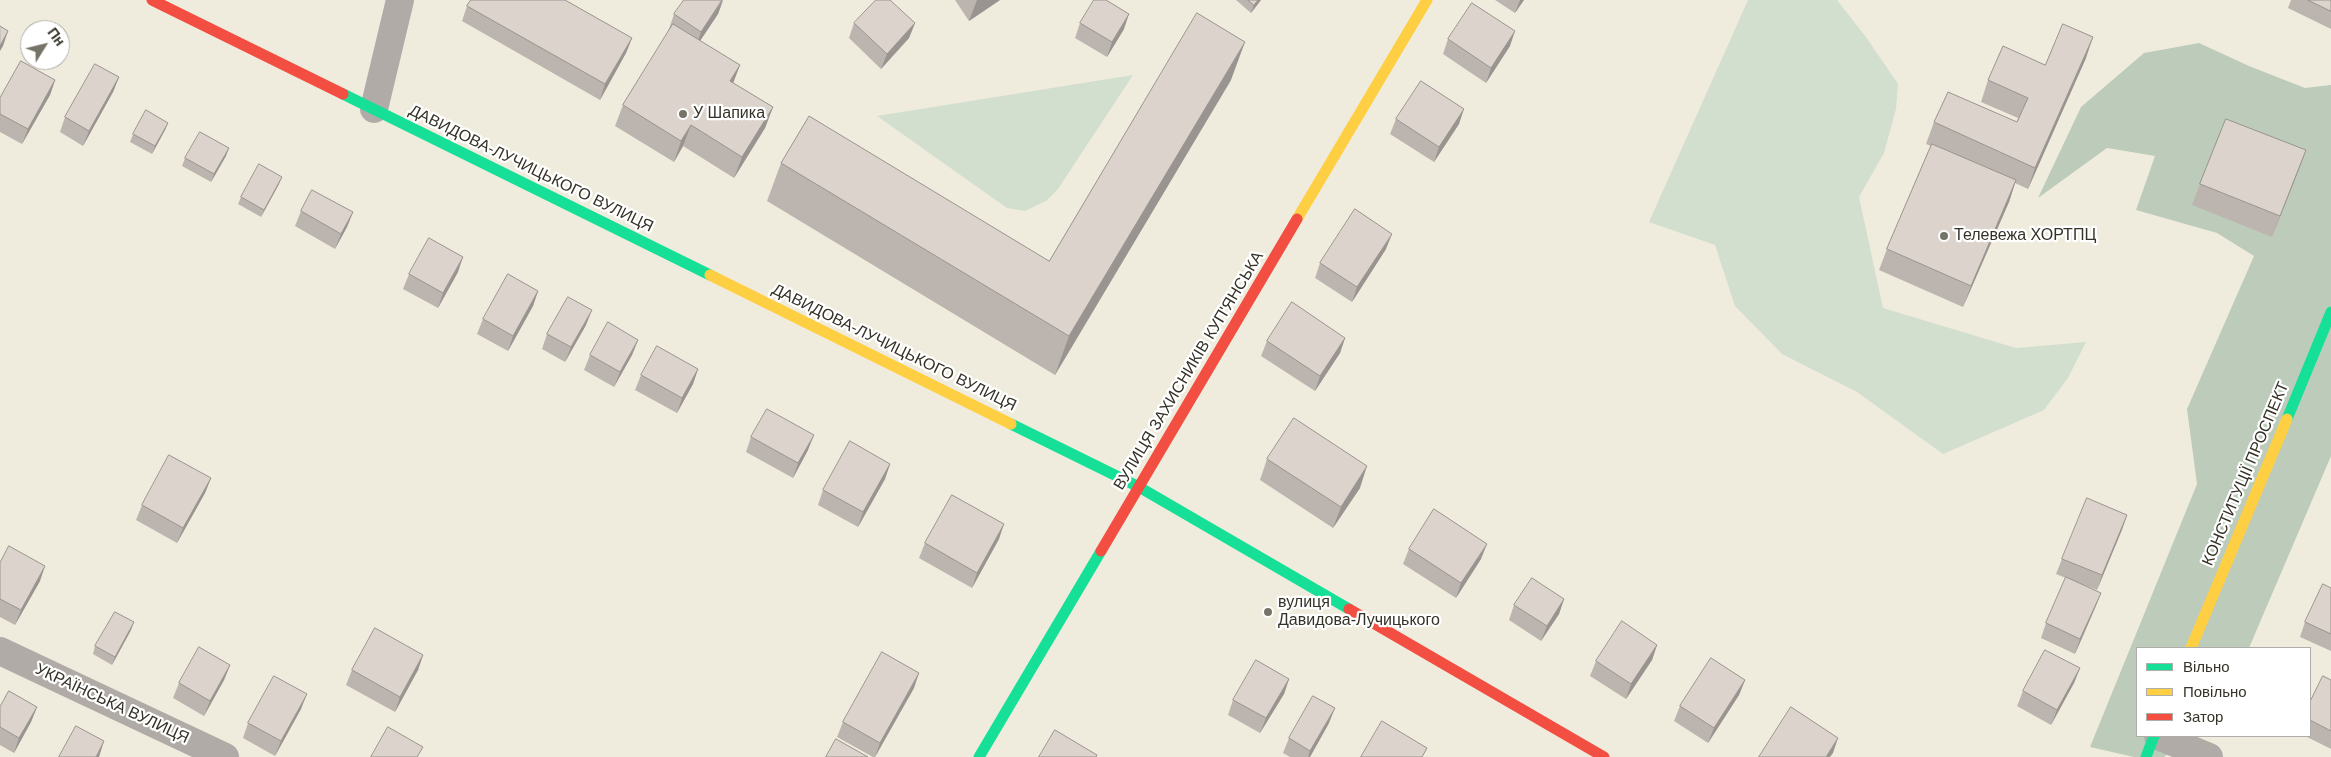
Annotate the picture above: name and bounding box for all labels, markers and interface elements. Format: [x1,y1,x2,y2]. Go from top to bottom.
north arrow [20,20,70,70]
text: Пн [44,25,68,49]
street label: ДАВИДОВА-ЛУЧИЦЬКОГО ВУЛИЦЯ [406,101,656,237]
place label: У Шапика [693,104,765,124]
marker: У Шапика [677,108,689,120]
place label: Телевежа ХОРТПЦ [1954,226,2096,246]
marker: Телевежа ХОРТПЦ [1938,230,1950,242]
street label: ВУЛИЦЯ ЗАХИСНИКІВ КУП'ЯНСЬКА [1110,248,1268,494]
street label: ДАВИДОВА-ЛУЧИЦЬКОГО ВУЛИЦЯ [769,280,1019,416]
street label: КОНСТИТУЦІЇ ПРОСПЕКТ [2199,379,2293,569]
place label: вулиця Давидова-Лучицького [1278,593,1440,631]
marker: вулиця Давидова-Лучицького [1262,606,1274,618]
legend [2136,647,2311,737]
text: Вільно [2183,658,2230,675]
street label: УКРАЇНСЬКА ВУЛИЦЯ [32,660,192,748]
text: Повільно [2183,683,2247,700]
text: Затор [2183,708,2223,725]

